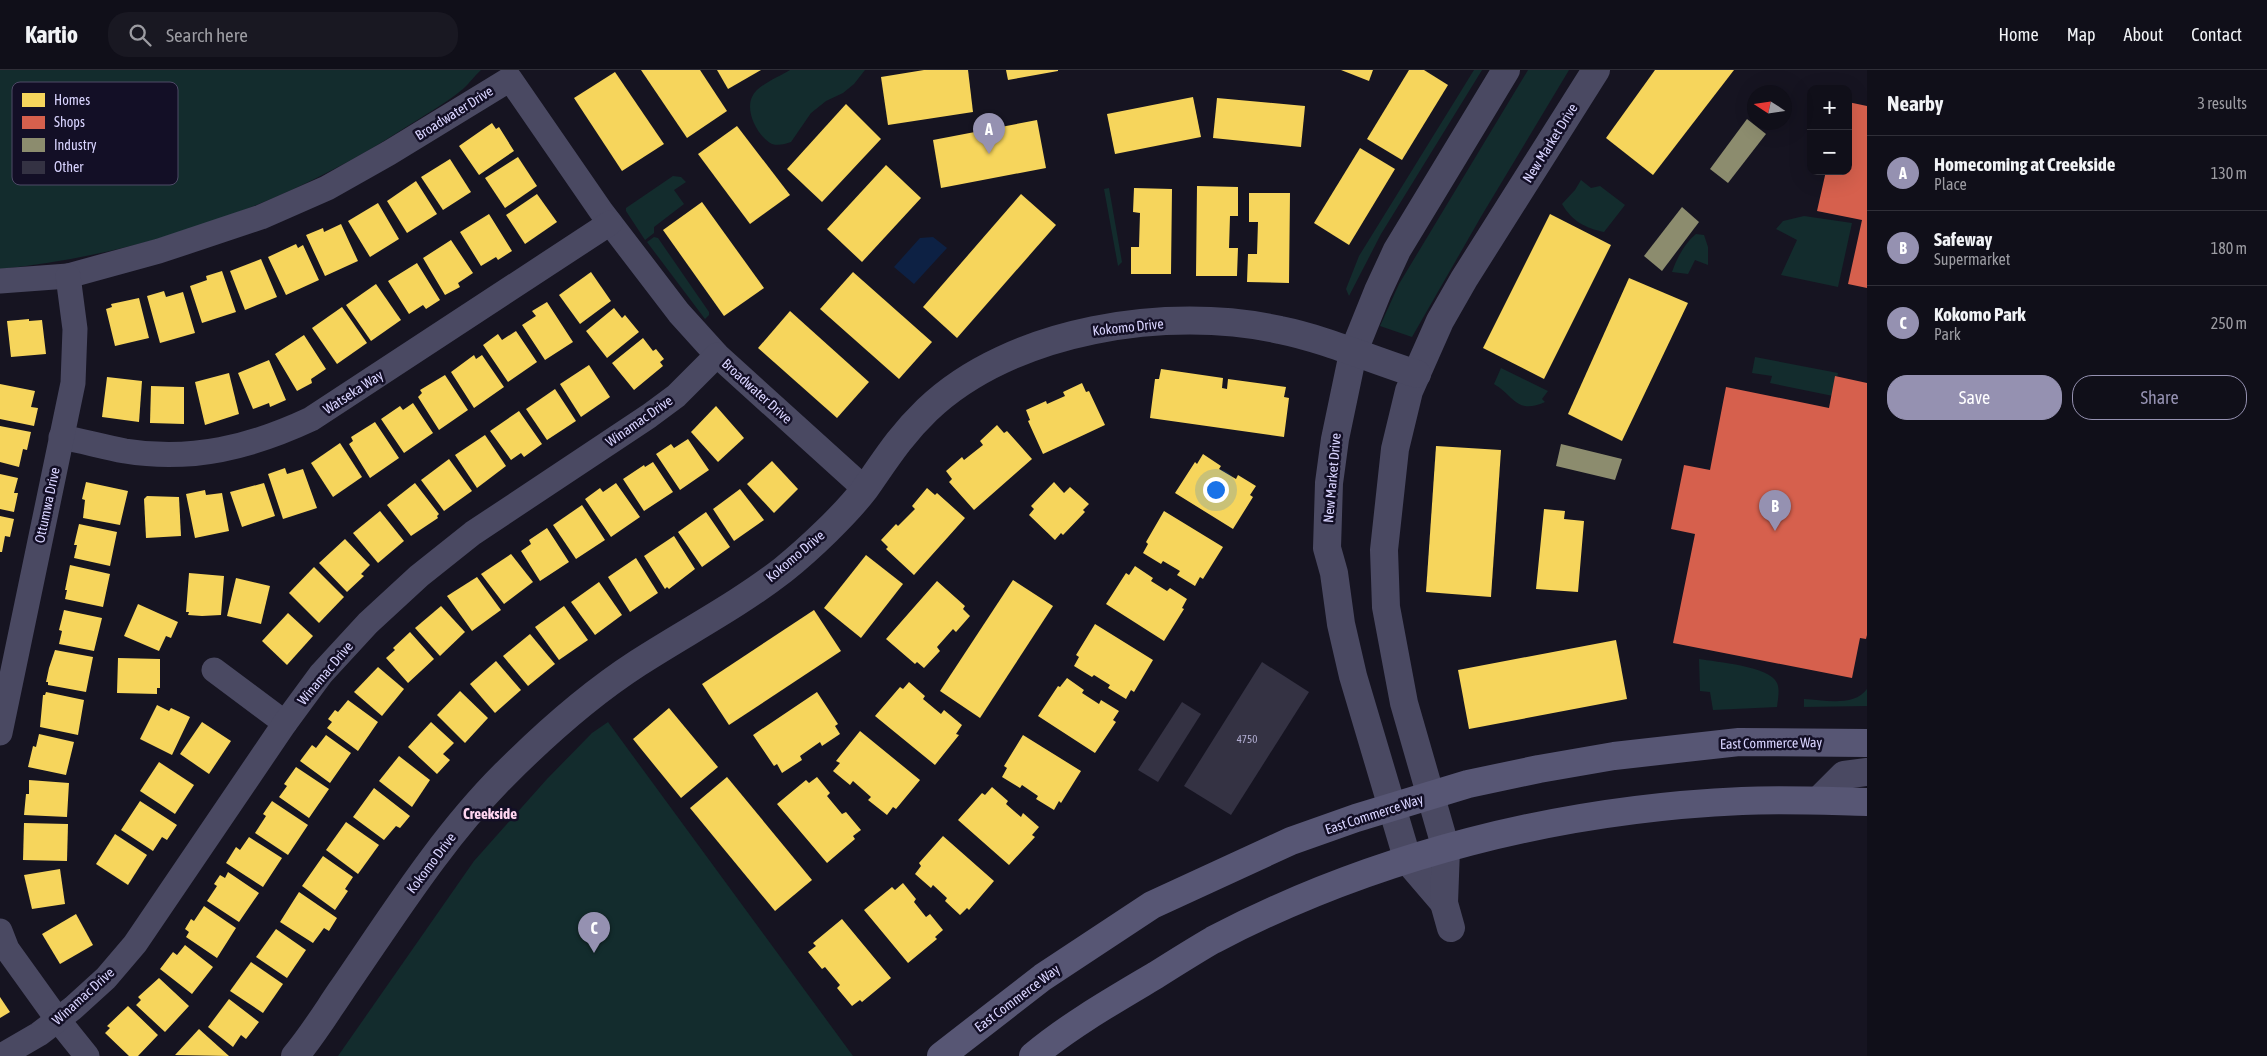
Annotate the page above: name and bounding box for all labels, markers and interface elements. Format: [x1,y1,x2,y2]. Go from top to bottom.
search box [108,12,458,57]
text: Kartio [25,21,78,48]
icon: search [126,21,154,49]
text: Search here [166,24,248,46]
text: Home [1999,24,2039,45]
text: Map [2067,24,2096,45]
text: About [2124,24,2163,45]
text: Contact [2191,24,2242,45]
legend [12,82,178,185]
street label: Broadwater Drive [412,83,496,143]
north arrow [1747,85,1792,130]
map controls [1807,85,1852,175]
button: + [1807,85,1852,130]
text: Nearby [1887,91,1943,115]
text: Homes [54,92,90,108]
text: 3 results [2197,94,2247,112]
street label: New Market Drive [1519,101,1581,185]
pin: A [973,113,1005,154]
text: Shops [54,114,85,130]
button: − [1807,130,1852,175]
text: Industry [54,137,97,153]
text: Homecoming at Creekside [1934,153,2115,175]
text: Other [54,159,84,175]
text: A [1899,164,1907,182]
text: 130 m [2211,164,2247,182]
text: Place [1934,175,1967,193]
text: Safeway [1934,228,1992,250]
text: B [1899,239,1907,257]
text: 180 m [2211,239,2247,257]
text: Supermarket [1934,250,2010,268]
text: Kokomo Park [1934,303,2026,325]
text: C [1899,314,1907,332]
text: 250 m [2211,314,2247,332]
street label: Kokomo Drive [1092,315,1164,339]
text: Park [1934,325,1961,343]
street label: Broadwater Drive [719,355,795,427]
street label: Watseka Way [320,367,386,417]
button: Save [1887,375,2062,420]
button: Share [2072,375,2247,420]
street label: Winamac Drive [603,392,675,450]
street label: New Market Drive [1320,432,1344,524]
street label: Ottumwa Drive [31,466,63,544]
your location [1203,477,1229,503]
pin: B [1759,490,1791,531]
street label: Kokomo Drive [763,527,827,585]
street label: Winamac Drive [294,638,356,708]
house number: 4750 [1237,733,1257,745]
street label: East Commerce Way [1720,734,1823,752]
street label: East Commerce Way [1323,791,1425,837]
district label: Creekside [463,805,517,822]
street label: Kokomo Drive [403,830,459,896]
pin: C [578,912,610,953]
street label: East Commerce Way [971,961,1063,1035]
street label: Winamac Drive [49,964,117,1028]

